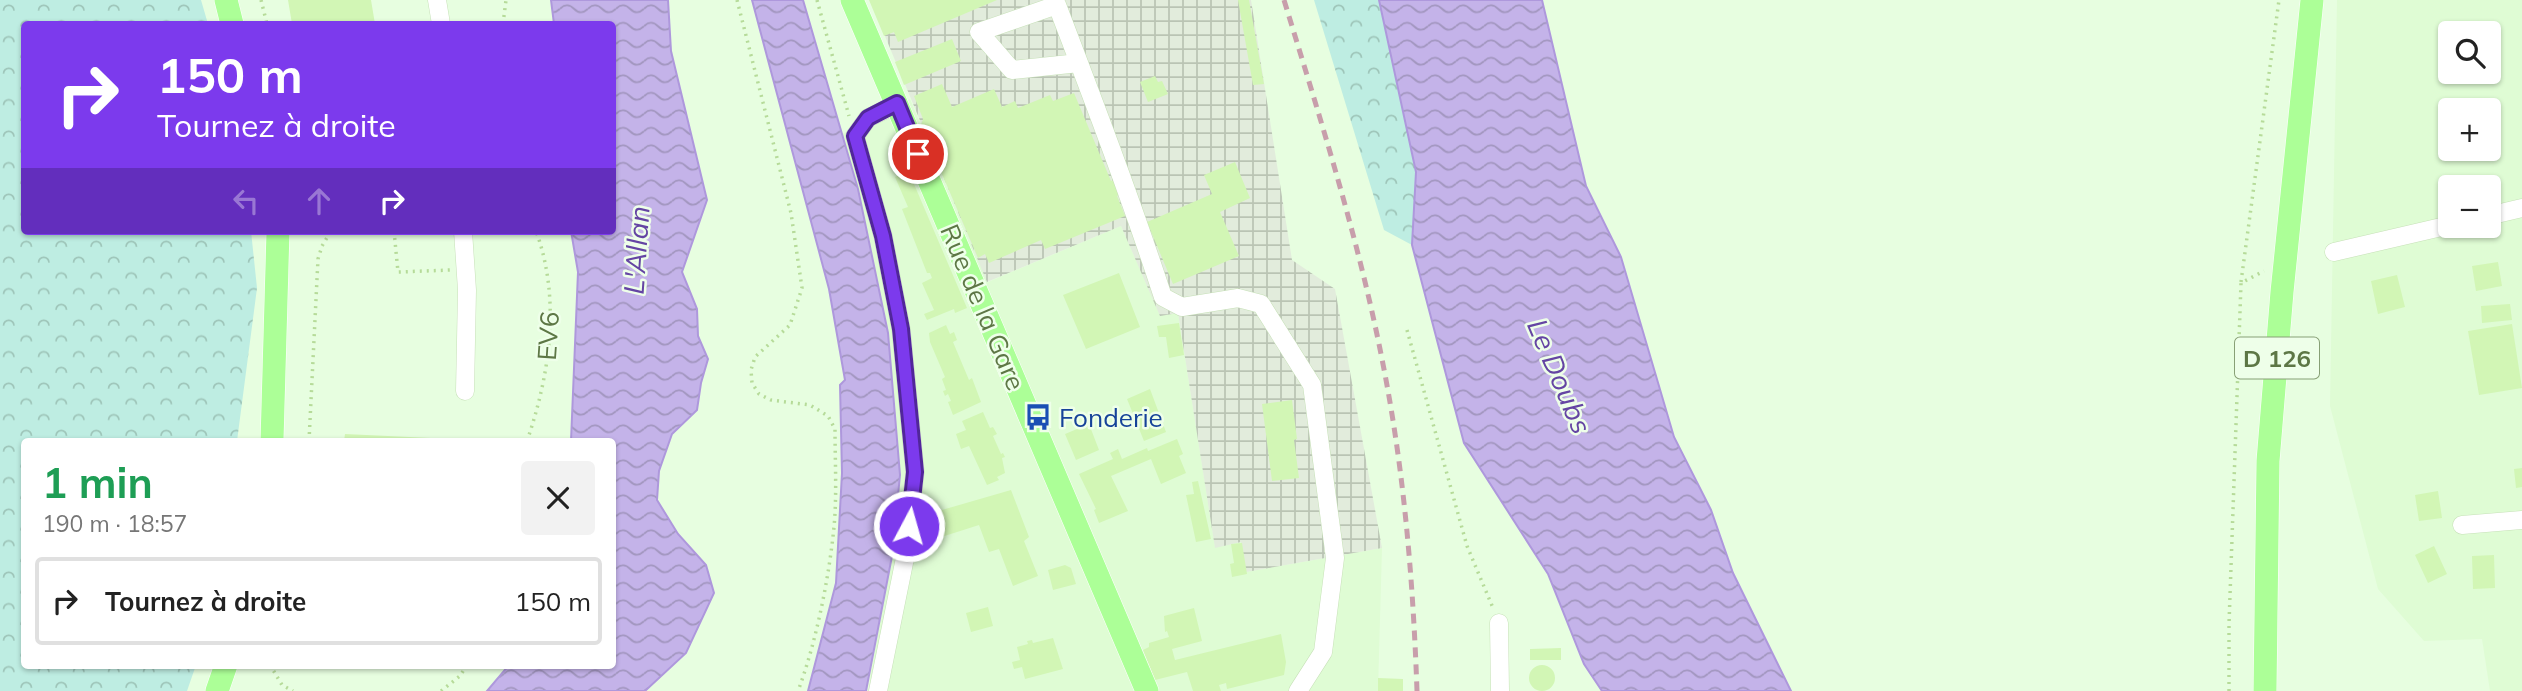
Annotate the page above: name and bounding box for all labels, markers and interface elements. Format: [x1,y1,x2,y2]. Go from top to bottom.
map controls [2438,21,2501,238]
button: search [2438,21,2501,84]
text: 150 m [157,44,303,105]
icon: right [42,49,133,140]
button: + [2438,98,2501,161]
text: Tournez à droite [157,105,396,145]
pin [888,124,948,184]
icon: arrive [899,135,937,173]
button: − [2438,175,2501,238]
icon: left [227,182,265,220]
icon: ahead [300,182,338,220]
icon: right [373,182,411,220]
water label: L'Allan [615,205,657,295]
street label: Rue de la Gare [933,219,1033,395]
street label: EV6 [530,310,566,362]
water label: Le Doubs [1520,313,1600,439]
road number: D 126 [2235,338,2319,379]
place label: Fonderie [1059,401,1163,434]
bus stop icon: Fonderie [1023,402,1053,432]
text: 1 min [42,456,153,509]
button: close [521,461,595,535]
position arrow [872,489,946,563]
text: 190 m · 18:57 [42,509,187,538]
icon: right [46,582,84,620]
text: Tournez à droite [105,585,306,618]
text: 150 m [515,585,591,618]

